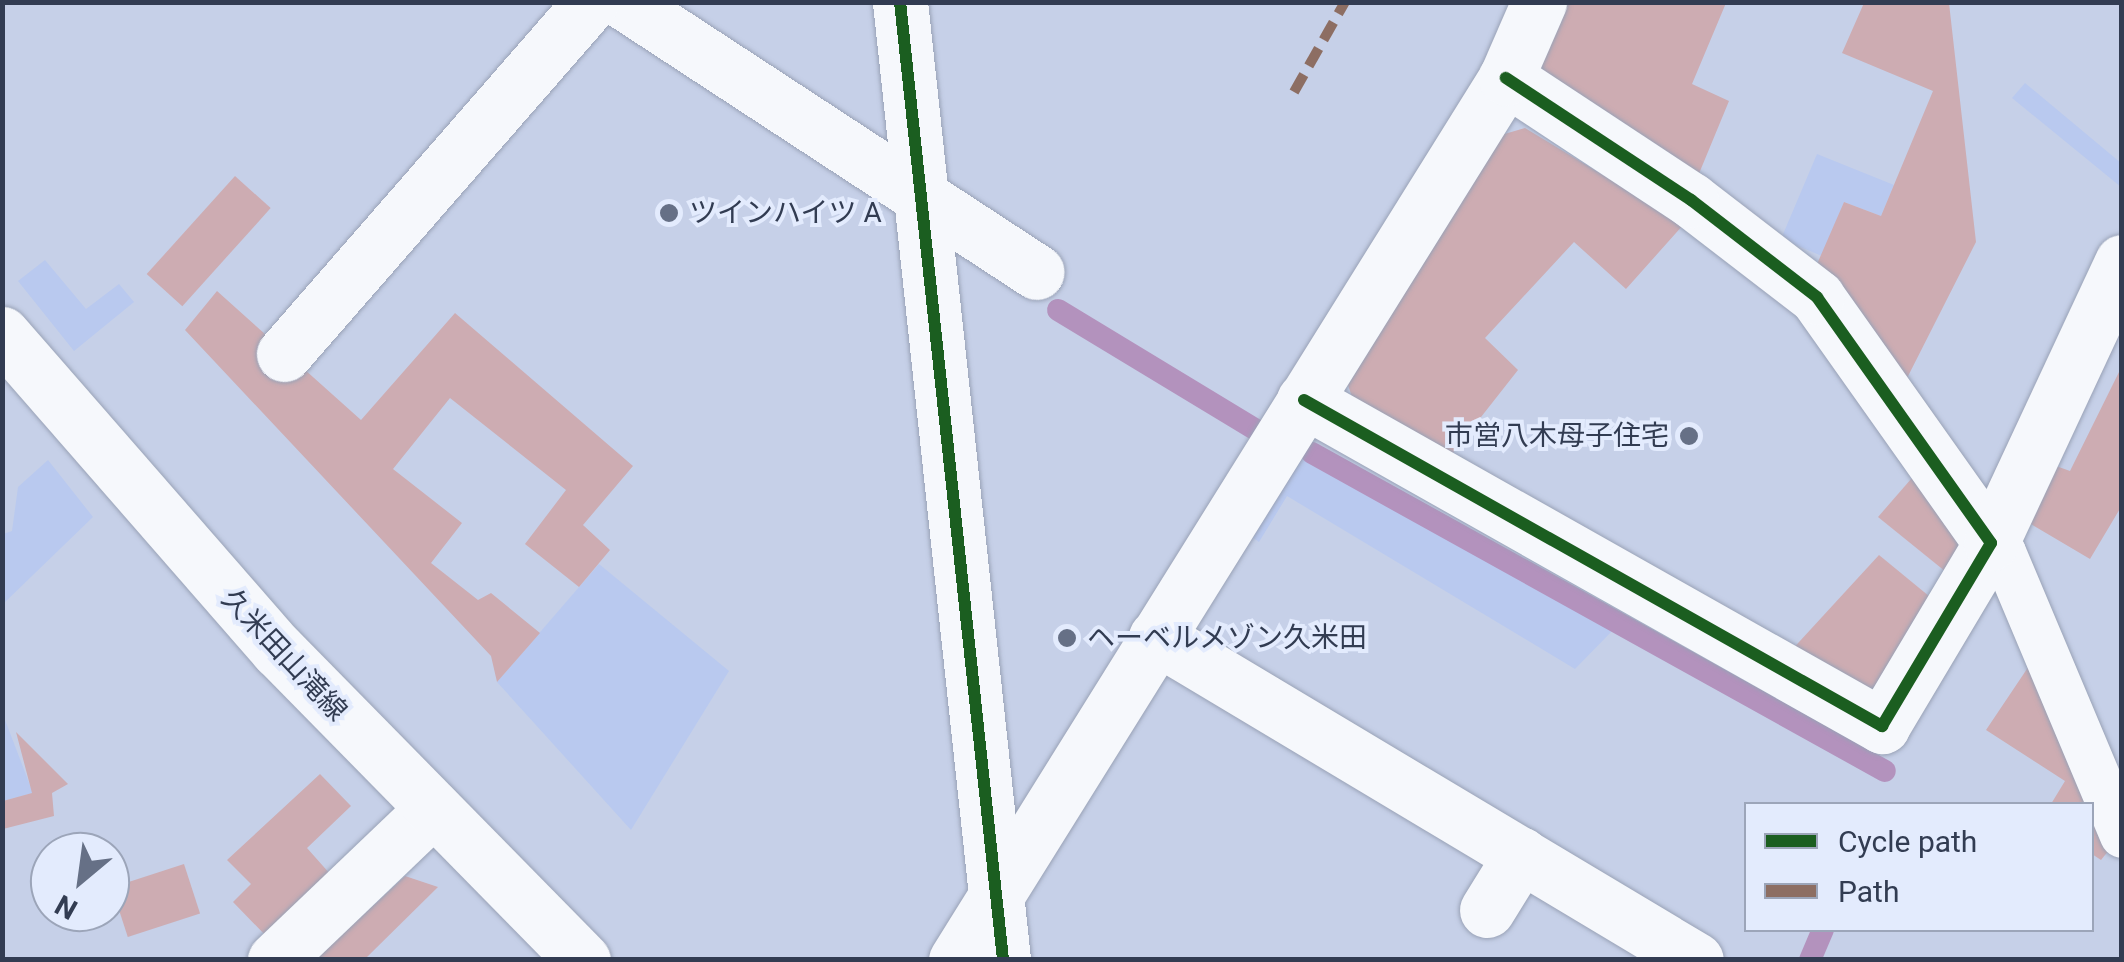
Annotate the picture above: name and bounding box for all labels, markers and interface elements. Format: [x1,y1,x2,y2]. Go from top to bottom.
place label: ツインハイツ A [689,196,882,230]
marker: ツインハイツ A [658,202,680,224]
place label: 市営八木母子住宅 [1445,419,1669,453]
marker: 市営八木母子住宅 [1678,425,1700,447]
street label: 久米田山滝線 [214,582,354,728]
place label: ヘーベルメゾン久米田 [1087,621,1367,655]
marker: ヘーベルメゾン久米田 [1056,627,1078,649]
legend [1744,802,2094,932]
text: Cycle path [1838,824,1977,859]
north arrow [30,832,130,932]
text: Path [1838,874,1899,909]
text: N [50,888,83,926]

